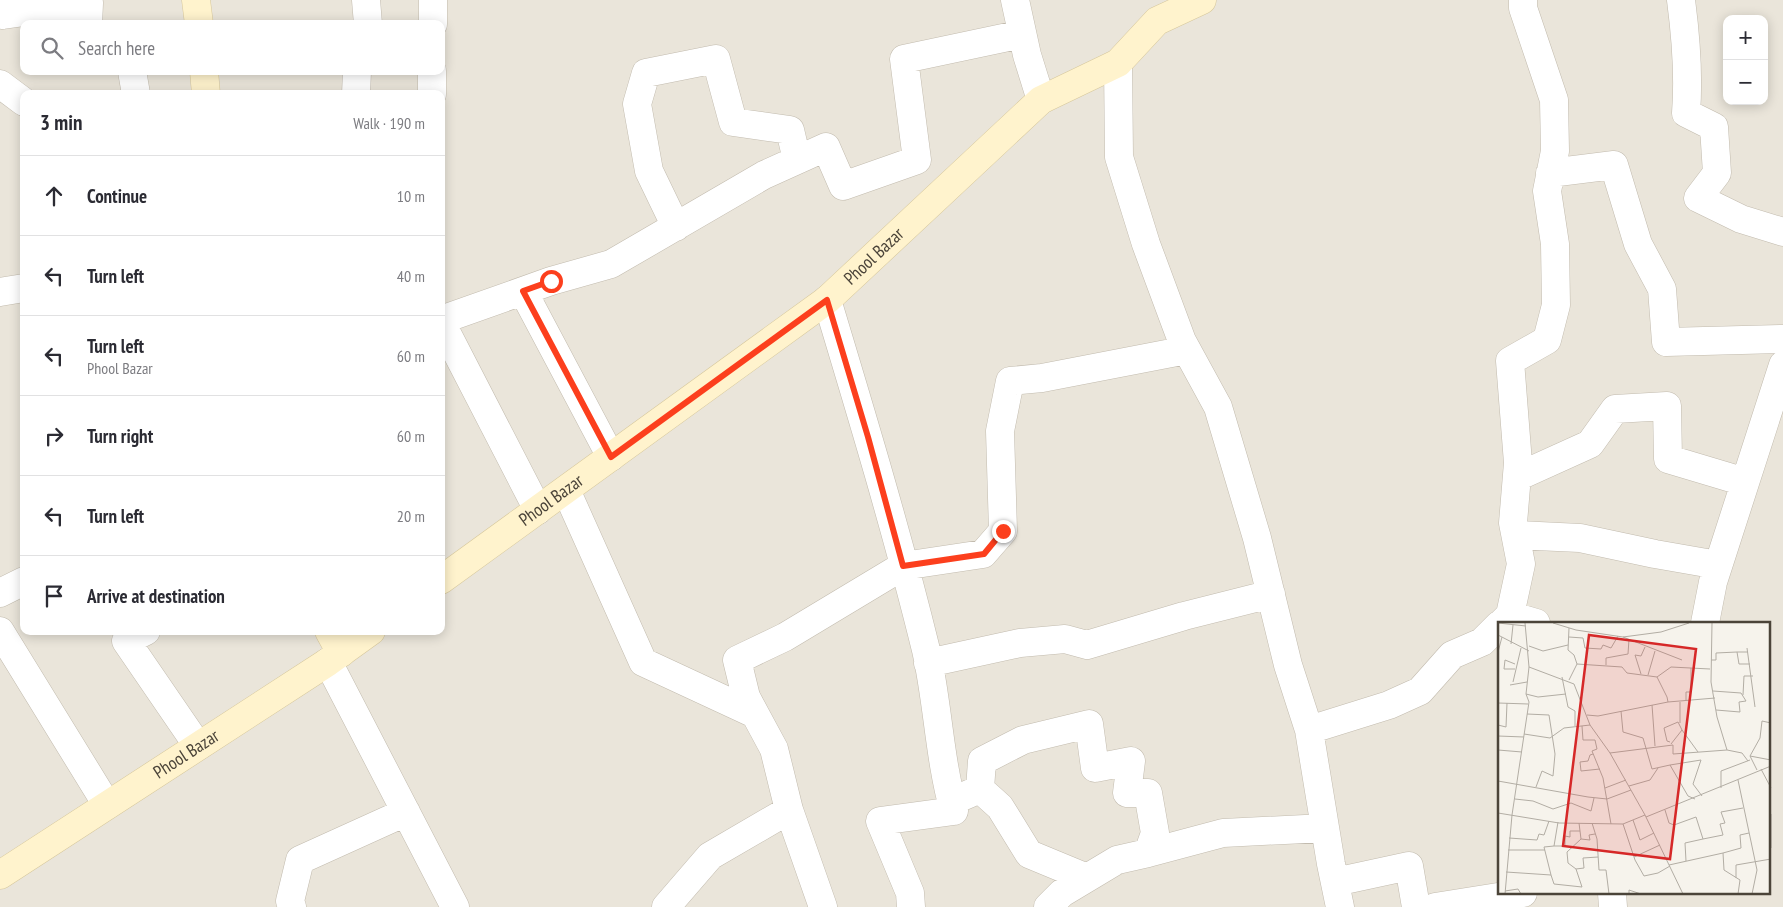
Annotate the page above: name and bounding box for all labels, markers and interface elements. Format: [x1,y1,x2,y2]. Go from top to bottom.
map controls [1723,15,1768,105]
button: + [1723,15,1768,60]
search box [20,20,445,75]
icon: search [38,34,66,62]
text: Search here [78,36,155,60]
button: − [1723,60,1768,105]
text: 3 min [40,109,82,136]
text: Walk · 190 m [353,113,425,133]
icon: ahead [40,182,68,210]
text: Continue [87,184,147,208]
text: 10 m [397,186,425,206]
street label: Phool Bazar [839,222,908,289]
icon: left [40,262,68,290]
text: Turn left [87,264,144,288]
text: 40 m [397,266,425,286]
route start [540,270,563,293]
text: Turn left [87,334,144,358]
icon: left [40,342,68,370]
text: 60 m [397,346,425,366]
text: Phool Bazar [87,358,153,378]
icon: right [40,422,68,450]
text: Turn right [87,424,153,448]
text: 60 m [397,426,425,446]
street label: Phool Bazar [514,469,588,531]
icon: left [40,502,68,530]
text: Turn left [87,504,144,528]
text: 20 m [397,506,425,526]
route end [992,520,1015,543]
icon: arrive [40,582,68,610]
text: Arrive at destination [87,584,225,608]
inset map [1498,622,1770,894]
street label: Phool Bazar [149,724,223,783]

